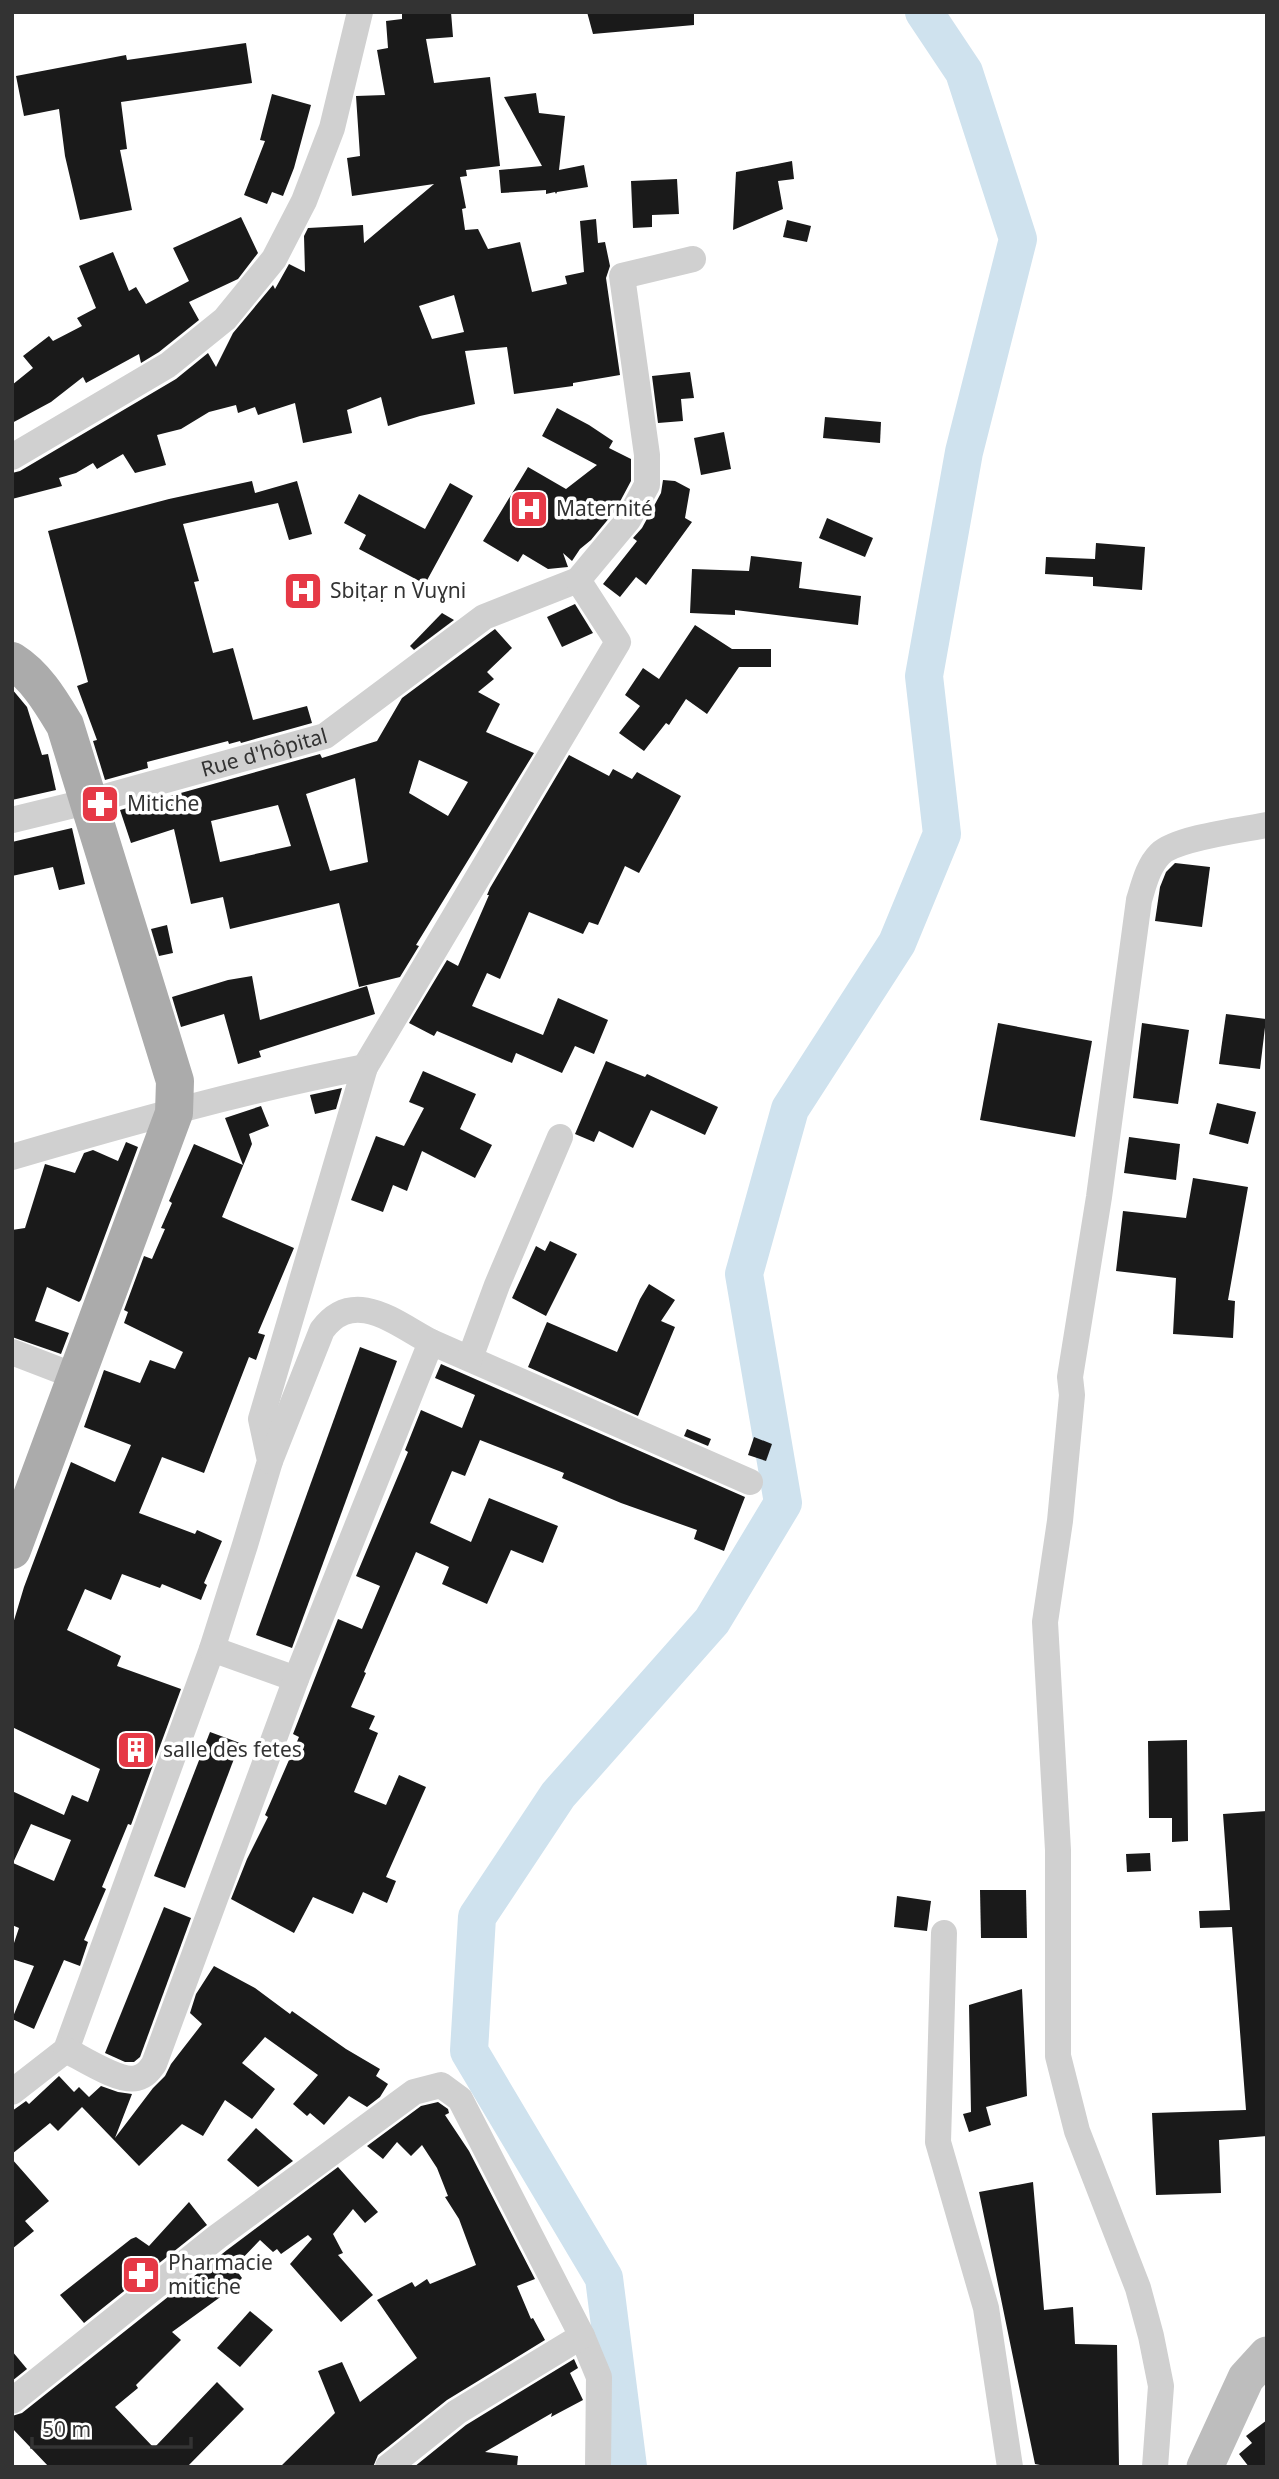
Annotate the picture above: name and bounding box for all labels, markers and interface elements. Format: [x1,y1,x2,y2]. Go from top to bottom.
hospital icon: Maternité [508,488,550,530]
place label: Maternité [556,494,653,522]
hospital icon: Sbiṭaṛ n Vuɣni [282,570,324,612]
place label: Sbiṭaṛ n Vuɣni [330,576,466,604]
street label: Rue d'hôpital [198,721,330,783]
pharmacy icon: Mitiche [79,783,121,825]
place label: Mitiche [127,789,199,817]
building icon: salle des fetes [115,1729,157,1771]
place label: salle des fetes [163,1735,302,1763]
place label: Pharmacie mitiche [168,2248,273,2300]
pharmacy icon: Pharmacie mitiche [120,2254,162,2296]
scale bar [32,2406,191,2450]
text: 50 m [42,2415,91,2443]

